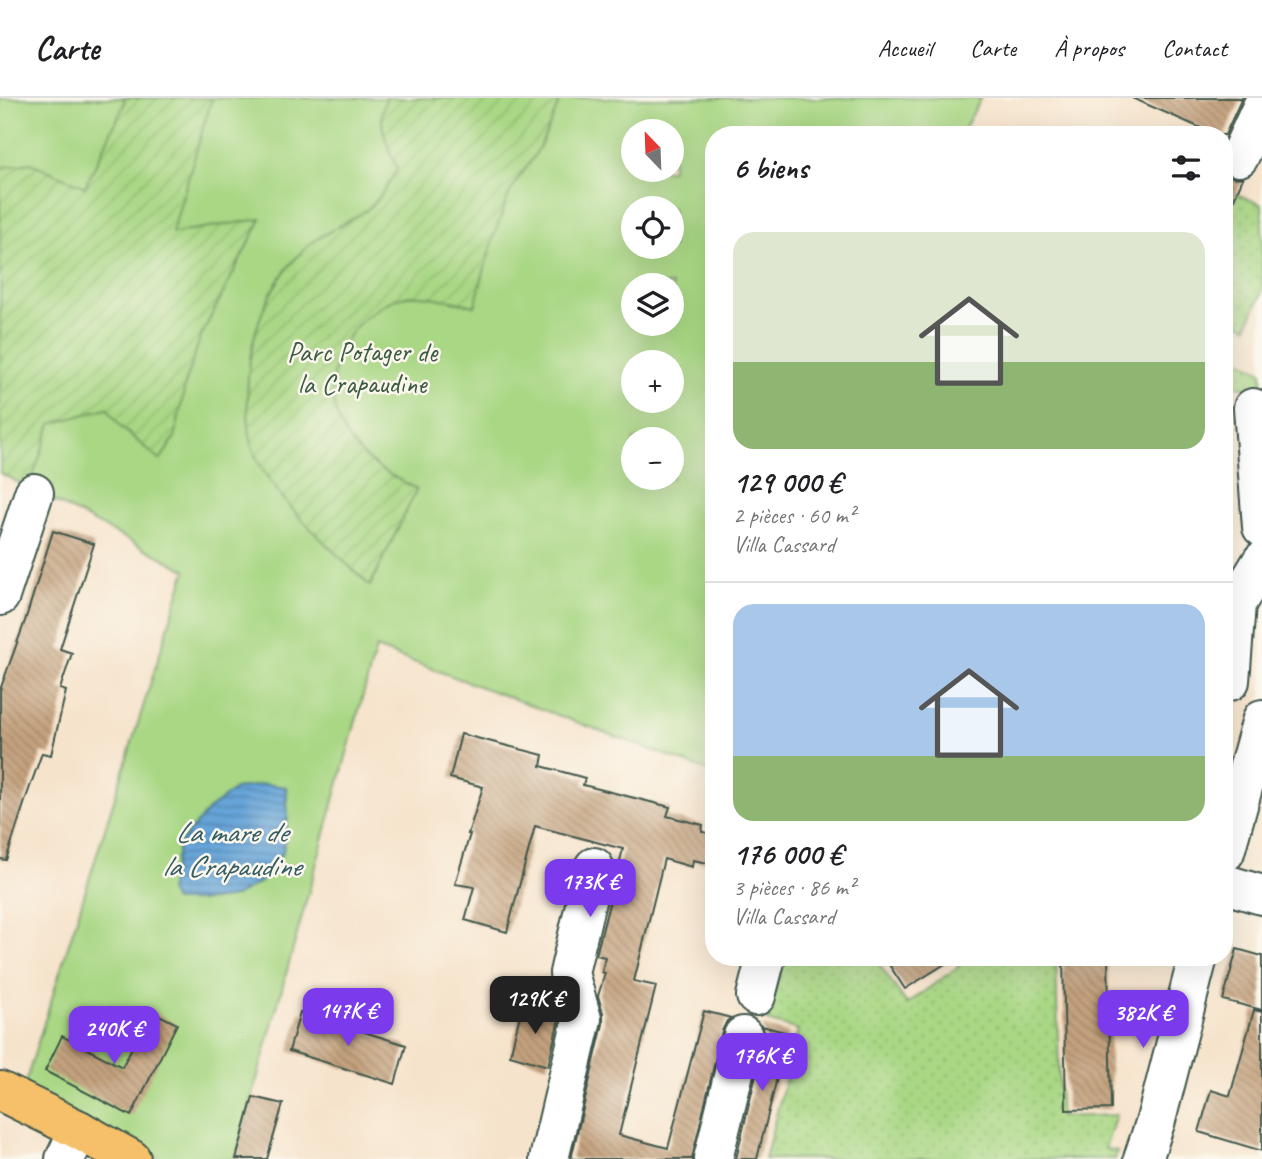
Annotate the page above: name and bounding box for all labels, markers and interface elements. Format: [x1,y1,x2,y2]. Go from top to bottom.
text: Carte [35,27,99,69]
text: Accueil [878,33,932,63]
text: Carte [970,33,1016,63]
text: À propos [1054,33,1124,63]
text: Contact [1162,33,1227,63]
north arrow [621,119,684,182]
map controls [621,119,684,490]
text: 6 biens [733,149,808,187]
icon: filters [1167,149,1205,187]
button: locate [621,196,684,259]
button: layers [621,273,684,336]
icon: home [906,278,1032,404]
park label: Parc Potager de la Crapaudine [287,334,439,401]
button: + [621,350,684,413]
button: − [621,427,684,490]
text: 129 000 € [733,463,842,501]
text: 2 pièces · 60 m² [733,501,855,530]
text: Villa Cassard [733,530,835,559]
icon: home [906,650,1032,776]
water label: La mare de la Crapaudine [162,813,304,885]
text: 176 000 € [733,835,843,873]
pin: 173K € [533,860,647,919]
text: 173K € [561,867,619,896]
text: 3 pièces · 86 m² [733,873,855,902]
text: Villa Cassard [733,902,835,931]
pin: 129K € [478,976,592,1036]
text: 129K € [506,984,564,1013]
pin: 147K € [291,988,405,1048]
pin: 382K € [1086,990,1200,1050]
text: 147K € [319,996,377,1025]
text: 382K € [1114,998,1172,1027]
pin: 240K € [57,1006,171,1066]
text: 240K € [85,1014,143,1043]
pin: 176K € [705,1034,819,1093]
text: 176K € [732,1041,792,1070]

